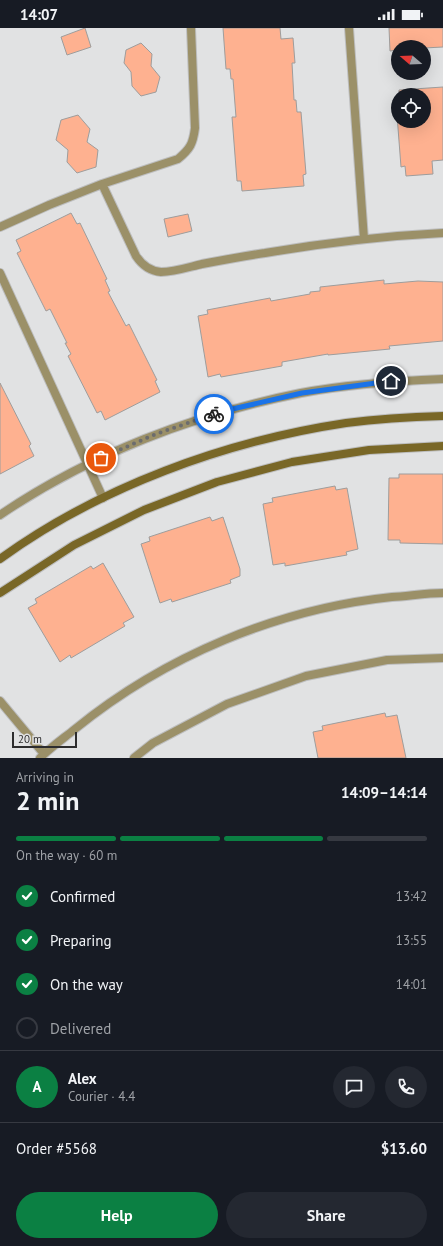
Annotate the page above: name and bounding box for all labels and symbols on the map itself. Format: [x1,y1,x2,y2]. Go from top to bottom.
north arrow [391,40,431,80]
pin [374,364,408,398]
courier [194,394,234,434]
pin [84,441,118,475]
scale bar [12,730,77,749]

